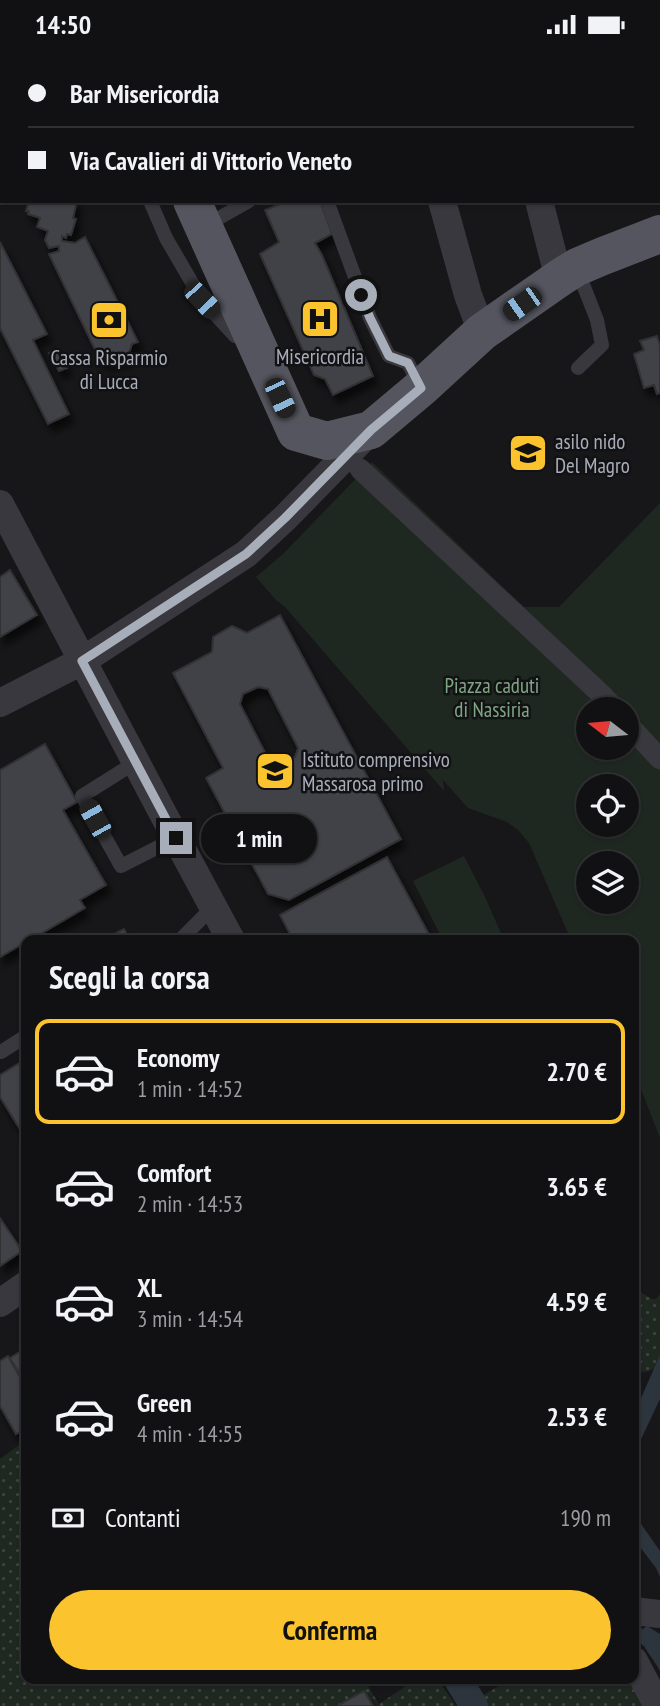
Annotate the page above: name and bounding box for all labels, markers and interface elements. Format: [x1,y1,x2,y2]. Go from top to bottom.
text: 14:50 [35,8,91,41]
text: Bar Misericordia [70,77,219,110]
text: Via Cavalieri di Vittorio Veneto [70,144,352,177]
car [180,277,225,323]
route start [345,279,377,311]
car [499,283,546,325]
hospital icon: Misericordia [299,298,341,340]
bank icon: Cassa Risparmio di Lucca [88,299,130,341]
place label: Misericordia [276,343,364,370]
place label: Cassa Risparmio di Lucca [50,344,168,395]
car [262,375,299,421]
place label: asilo nido Del Magro [555,428,630,479]
school or university icon: asilo nido Del Magro [507,432,549,474]
park label: Piazza caduti di Nassiria [445,672,539,723]
north arrow [576,697,639,759]
map controls [576,697,639,914]
place label: Istituto comprensivo Massarosa primo [302,746,450,797]
school or university icon: Istituto comprensivo Massarosa primo [254,750,296,792]
button: locate [576,774,639,837]
car [76,796,115,842]
callout: 1 min [200,813,316,863]
route end [160,822,192,854]
text: 1 min [236,824,282,853]
button: layers [576,851,639,914]
text: Scegli la corsa [49,956,210,998]
icon: car [53,1040,116,1103]
text: Economy [137,1041,219,1074]
text: 2.70 € [546,1055,607,1088]
text: 1 min · 14:52 [137,1074,243,1103]
icon: car [53,1155,116,1218]
text: Comfort [137,1156,211,1189]
text: 3.65 € [546,1170,607,1203]
text: 2 min · 14:53 [137,1189,243,1218]
icon: car [53,1270,116,1333]
text: XL [137,1271,162,1304]
text: 4.59 € [546,1285,607,1318]
text: 3 min · 14:54 [137,1304,243,1333]
icon: car [53,1385,116,1448]
text: Green [137,1386,192,1419]
text: 2.53 € [546,1400,607,1433]
text: 4 min · 14:55 [137,1419,243,1448]
icon: cash [49,1499,87,1537]
text: Contanti [105,1501,181,1534]
text: 190 m [560,1503,611,1532]
button: Conferma [49,1590,611,1670]

